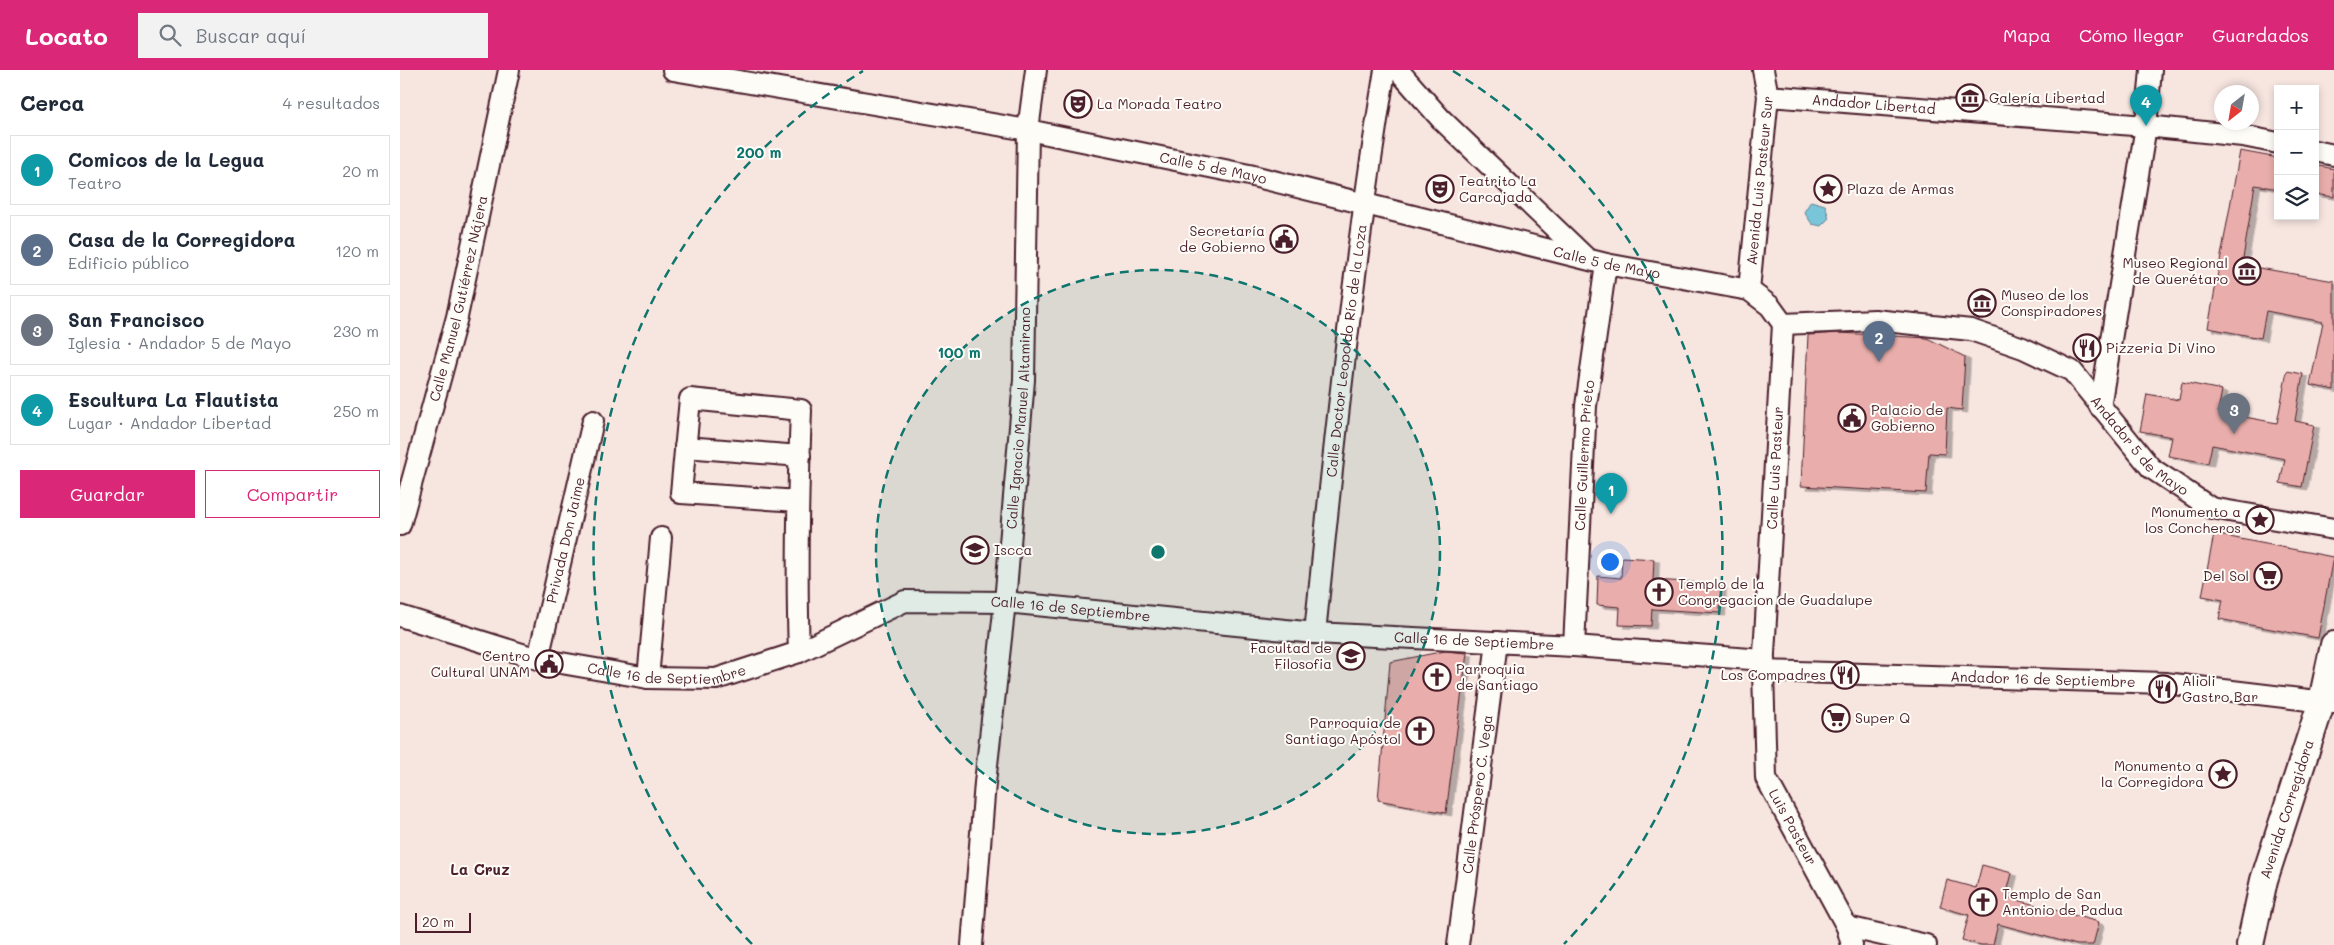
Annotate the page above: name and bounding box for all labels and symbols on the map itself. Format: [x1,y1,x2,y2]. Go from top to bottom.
museum icon: Galería Libertad [1955,83,1985,113]
pin: 4 [2130,85,2162,126]
north arrow [2214,85,2259,130]
place label: Galería Libertad [1989,88,2105,107]
theatre icon: La Morada Teatro [1063,89,1093,119]
street label: Andador Libertad [1811,90,1936,118]
place label: La Morada Teatro [1097,94,1222,113]
street label: Avenida Luis Pasteur Sur [1741,95,1777,266]
text: 200 m [737,142,782,162]
street label: Calle 5 de Mayo [1158,147,1269,188]
place label: Teatrito La Carcajada [1459,171,1537,206]
theatre icon: Teatrito La Carcajada [1425,174,1455,204]
place icon: Plaza de Armas [1813,174,1843,204]
place label: Plaza de Armas [1847,179,1954,198]
street label: Calle Manuel Gutiérrez Nájera [424,194,491,404]
place label: Secretaría de Gobierno [1179,221,1265,256]
street label: Calle Doctor Leopoldo Río de la Loza [1321,223,1371,478]
public building icon: Secretaría de Gobierno [1269,224,1299,254]
street label: Calle 5 de Mayo [1551,241,1662,283]
place label: Museo Regional de Querétaro [2123,253,2228,288]
museum icon: Museo Regional de Querétaro [2232,256,2262,286]
place label: Museo de los Conspiradores [2001,285,2102,320]
museum icon: Museo de los Conspiradores [1967,288,1997,318]
street label: Calle Ignacio Manuel Altamirano [1001,307,1034,530]
pin: 2 [1863,321,1895,362]
restaurant icon: Pizzeria Di Vino [2072,333,2102,363]
place label: Pizzeria Di Vino [2106,338,2215,357]
text: 100 m [937,342,981,362]
street label: Calle Guillermo Prieto [1570,379,1599,531]
street label: Andador 5 de Mayo [2087,391,2192,499]
pin: 3 [2218,393,2250,434]
place label: Palacio de Gobierno [1871,400,1943,435]
public building icon: Palacio de Gobierno [1837,403,1867,433]
street label: Calle Luis Pasteur [1762,406,1787,530]
pin: 1 [1595,473,1627,514]
street label: Privada Don Jaime [541,475,589,605]
place label: Monumento a los Concheros [2145,502,2241,537]
place icon: Monumento a los Concheros [2245,505,2275,535]
school or university icon: Iscca [960,535,990,565]
place label: Iscca [994,540,1032,559]
centre of rings [1149,543,1167,561]
your location [1597,549,1623,575]
supermarket icon: Del Sol [2253,561,2283,591]
place label: Del Sol [2203,566,2249,585]
place label: Templo de la Congregacion de Guadalupe [1678,574,1873,609]
church icon: Templo de la Congregacion de Guadalupe [1644,577,1674,607]
street label: Calle 16 de Septiembre [991,592,1151,625]
street label: Calle 16 de Septiembre [1394,627,1555,654]
place label: Facultad de Filosofia [1250,638,1332,673]
school or university icon: Facultad de Filosofia [1336,641,1366,671]
place label: Centro Cultural UNAM [431,646,530,681]
public building icon: Centro Cultural UNAM [534,649,564,679]
street label: Calle 16 de Septiembre [586,658,748,689]
place label: Parroquia de Santiago [1456,659,1538,694]
restaurant icon: Los Compadres [1830,660,1860,690]
church icon: Parroquia de Santiago [1422,662,1452,692]
place label: Los Compadres [1721,665,1826,684]
street label: Andador 16 de Septiembre [1950,667,2136,691]
place label: Alioli Gastro Bar [2182,671,2258,706]
restaurant icon: Alioli Gastro Bar [2148,674,2178,704]
supermarket icon: Super Q [1821,703,1851,733]
place label: Super Q [1855,708,1910,727]
place label: Parroquia de Santiago Apóstol [1285,713,1401,748]
street label: Calle Próspero C. Vega [1457,714,1497,875]
church icon: Parroquia de Santiago Apóstol [1405,716,1435,746]
street label: Avenida Corregidora [2255,737,2318,881]
place label: Monumento a la Corregidora [2101,756,2204,791]
place icon: Monumento a la Corregidora [2208,759,2238,789]
street label: Luis Pasteur [1765,785,1822,868]
district label: La Cruz [450,859,510,879]
place label: Templo de San Antonio de Padua [2002,884,2123,919]
church icon: Templo de San Antonio de Padua [1968,887,1998,917]
scale bar [415,910,471,933]

